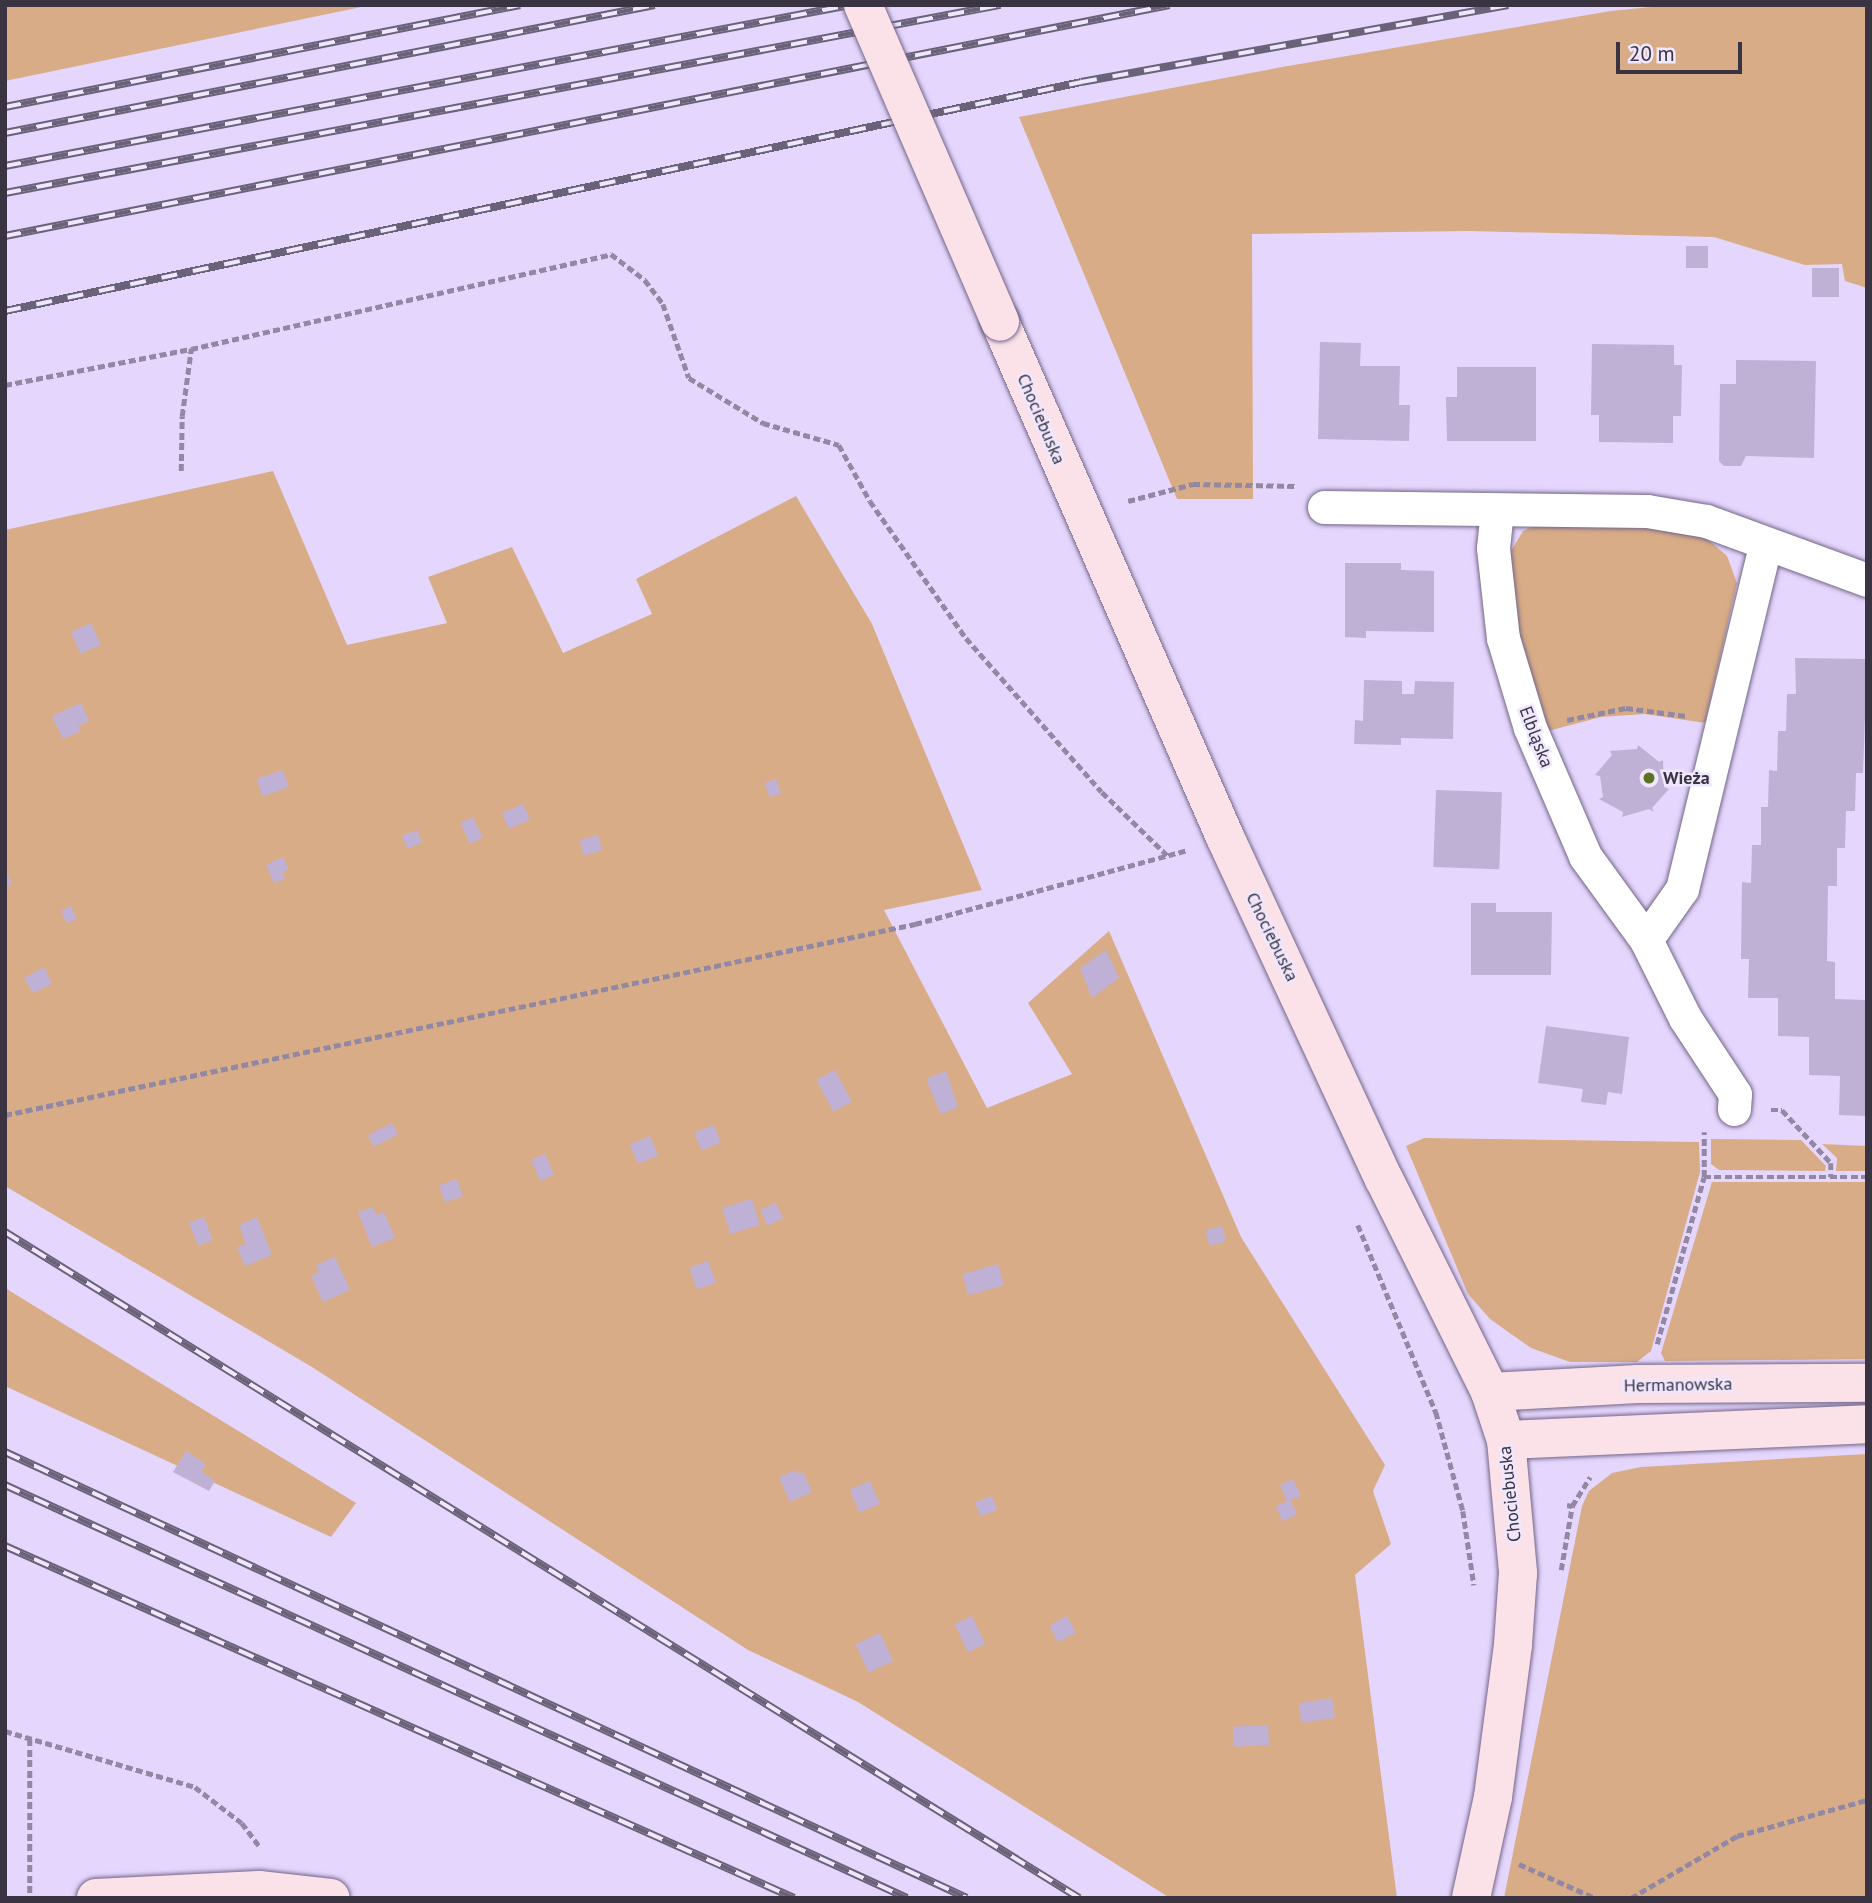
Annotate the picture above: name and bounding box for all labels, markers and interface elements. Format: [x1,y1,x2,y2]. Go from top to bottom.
scale bar [1620,28,1746,72]
text: 20 m [1629,40,1675,67]
street label: Chociebuska [1012,370,1070,468]
street label: Elbląska [1514,703,1558,771]
place label: Wieża [1663,767,1710,789]
marker: Wieża [1641,770,1657,786]
street label: Chociebuska [1241,889,1303,985]
street label: Hermanowska [1624,1373,1732,1397]
street label: Chociebuska [1494,1445,1526,1543]

